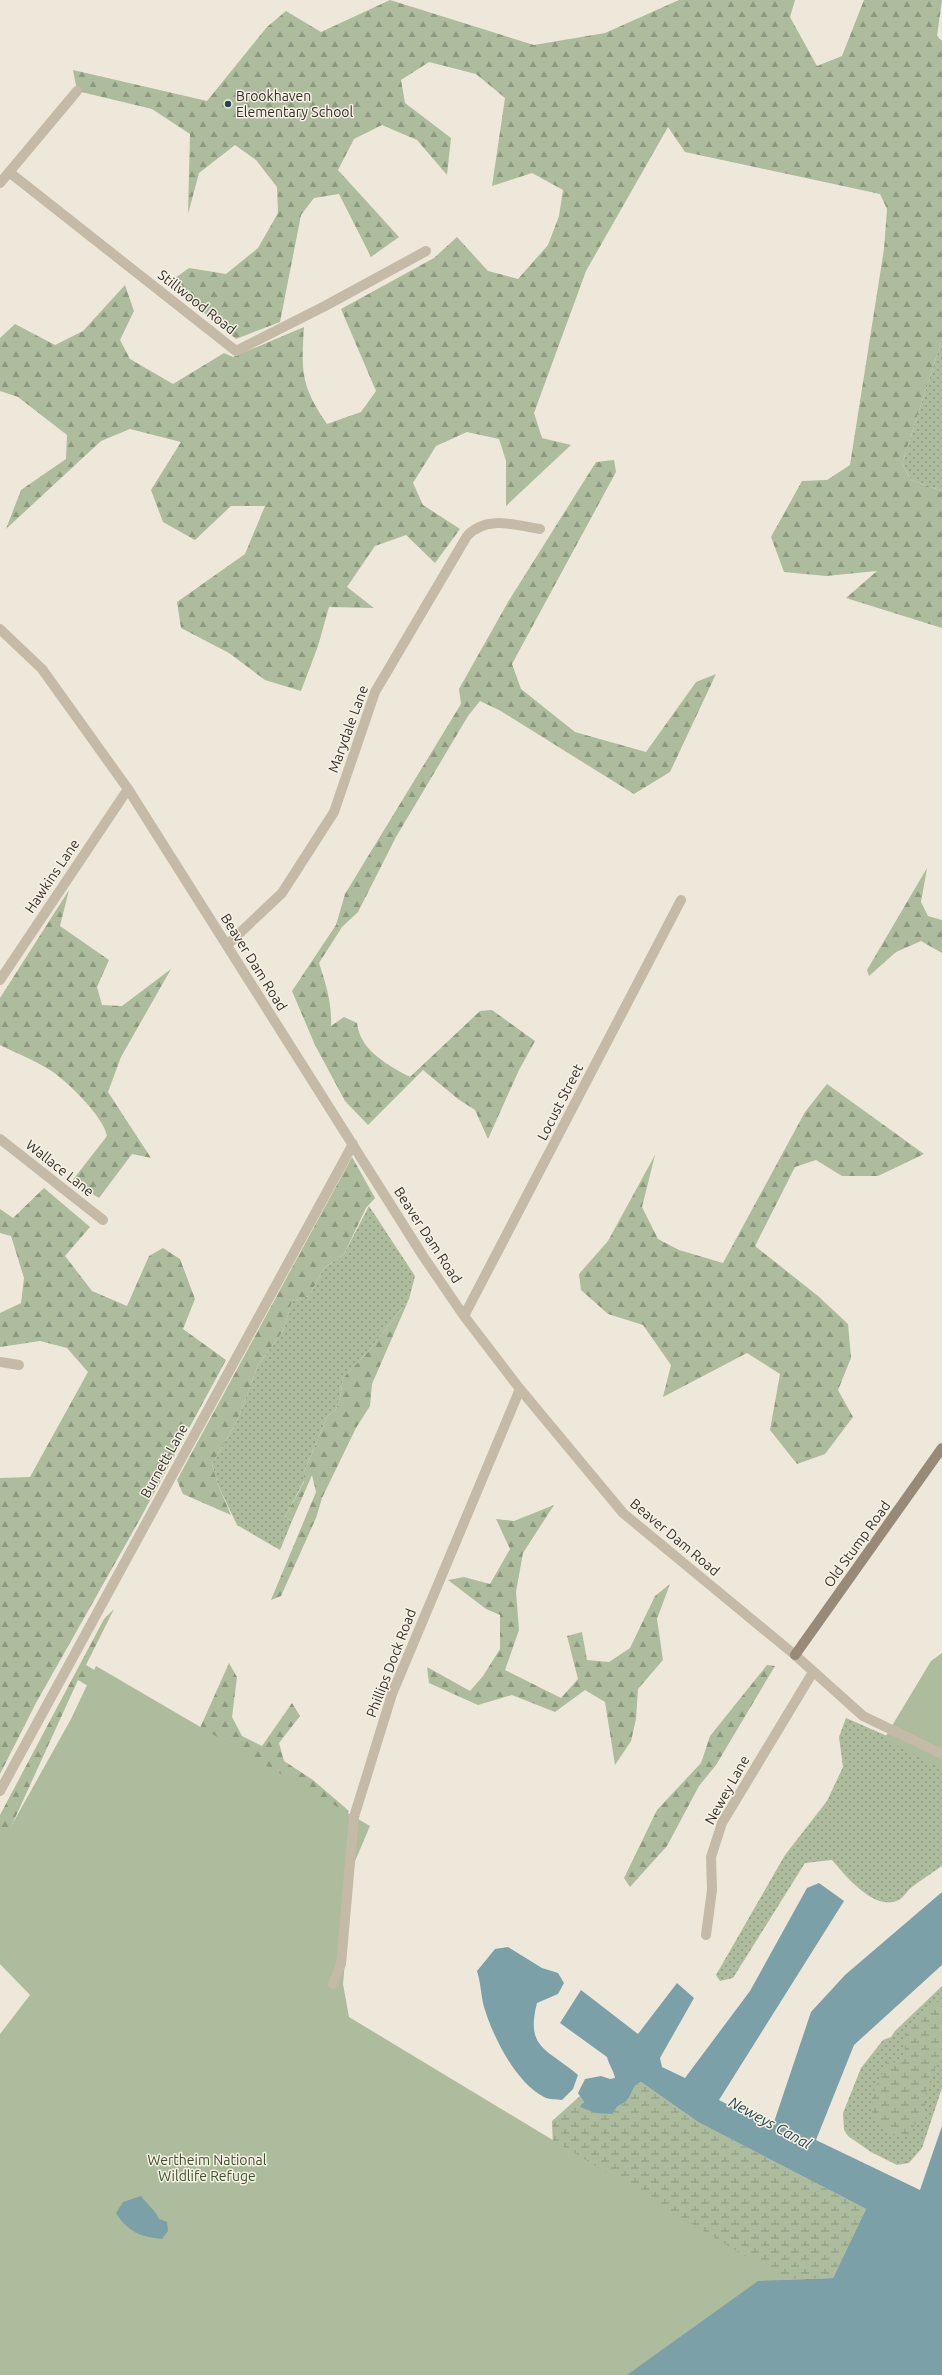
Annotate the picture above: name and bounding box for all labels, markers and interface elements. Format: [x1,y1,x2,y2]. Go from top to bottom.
place label: Brookhaven Elementary School [236,88,354,120]
marker: Brookhaven Elementary School [223,99,233,109]
street label: Stillwood Road [155,267,239,337]
street label: Marydale Lane [325,683,371,775]
street label: Hawkins Lane [21,836,83,916]
street label: Beaver Dam Road [218,910,290,1014]
street label: Locust Street [534,1061,586,1143]
street label: Wallace Lane [23,1136,97,1200]
street label: Beaver Dam Road [391,1184,465,1286]
street label: Burnett Lane [137,1421,191,1501]
street label: Beaver Dam Road [627,1495,723,1579]
street label: Old Stump Road [820,1498,894,1590]
street label: Phillips Dock Road [363,1606,419,1720]
street label: Newey Lane [702,1753,752,1827]
water label: Neweys Canal [726,2093,815,2153]
park label: Wertheim National Wildlife Refuge [148,2152,267,2184]

